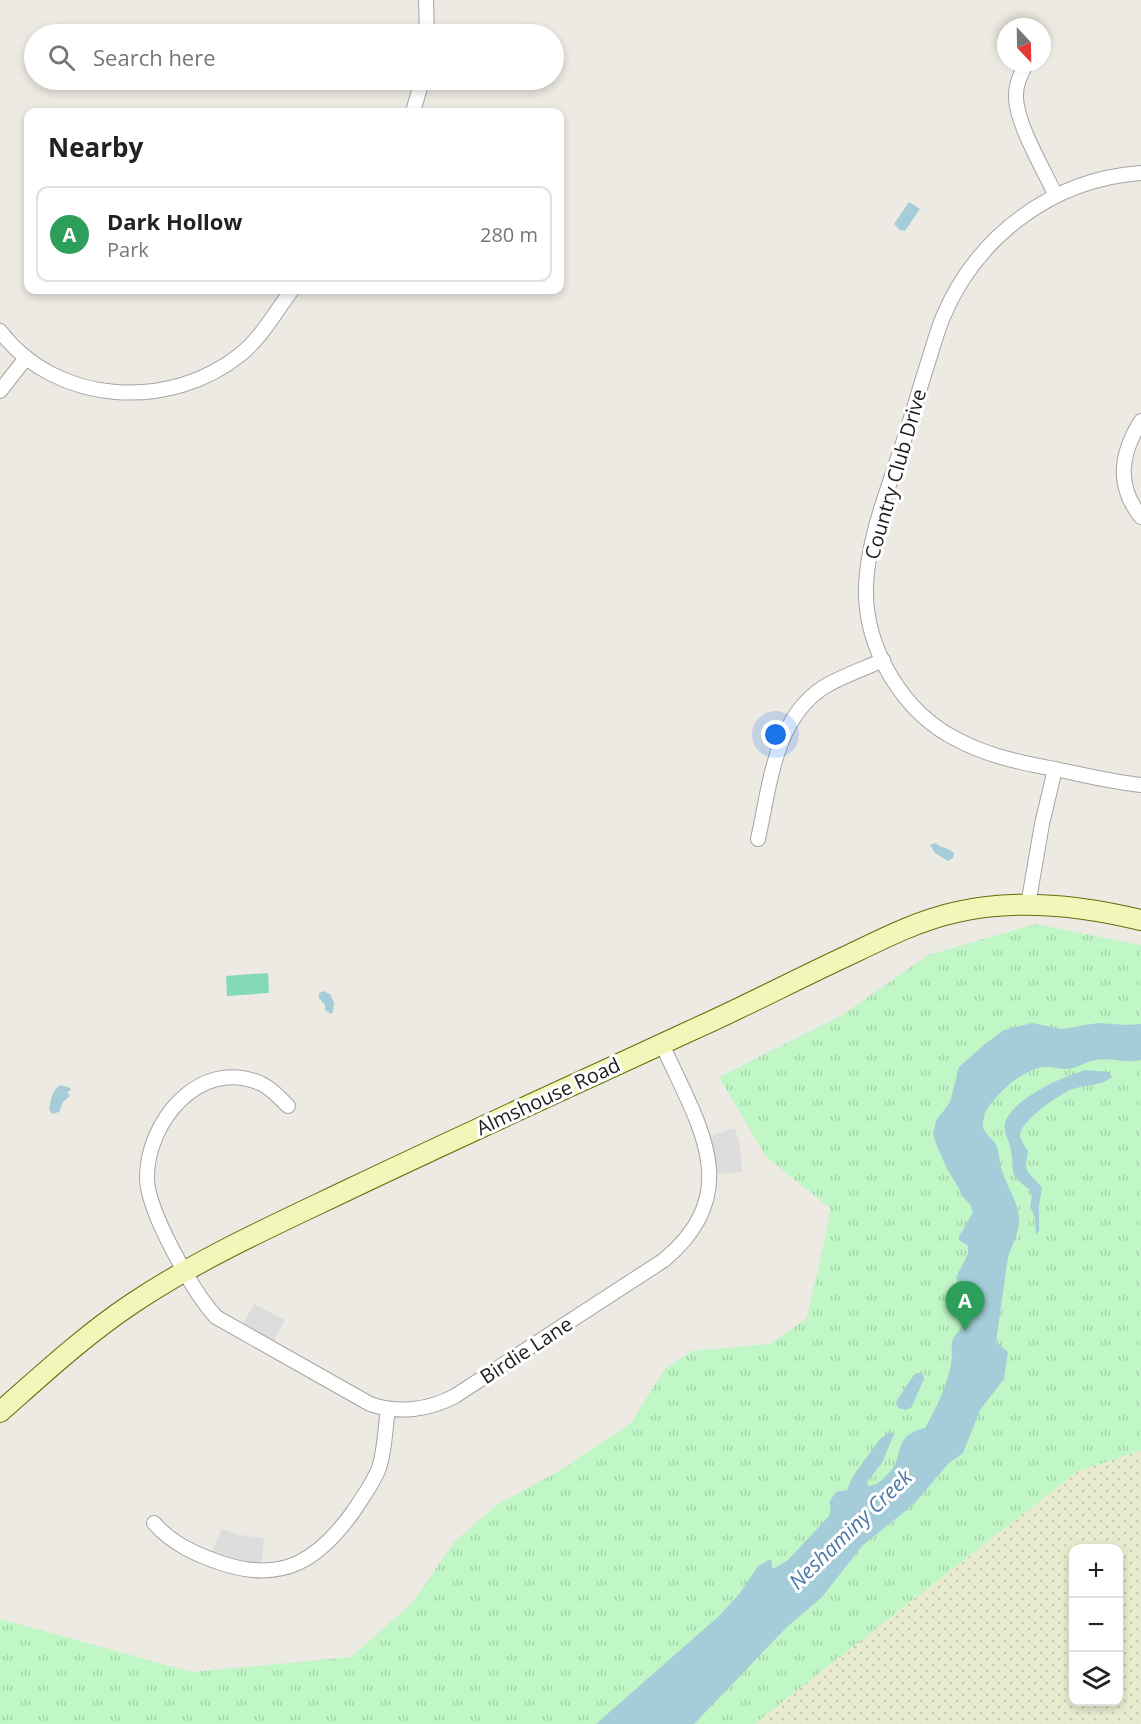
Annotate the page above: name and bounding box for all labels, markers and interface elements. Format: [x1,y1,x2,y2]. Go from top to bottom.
north arrow [997,18,1051,72]
search box [24,24,564,90]
icon: search [45,41,78,74]
text: Search here [93,42,216,72]
text: Nearby [48,129,143,165]
text: Dark Hollow [107,206,242,236]
text: A [63,221,76,248]
text: 280 m [480,221,538,248]
text: Park [107,236,149,263]
street label: Country Club Drive [858,386,932,562]
your location [761,720,790,749]
street label: Almshouse Road [472,1051,624,1141]
pin: A [946,1282,984,1331]
street label: Birdie Lane [475,1310,577,1390]
water label: Neshaminy Creek [782,1463,918,1595]
map controls [1069,1544,1123,1706]
button: + [1069,1544,1123,1598]
button: − [1069,1598,1123,1652]
button: layers [1069,1652,1123,1706]

